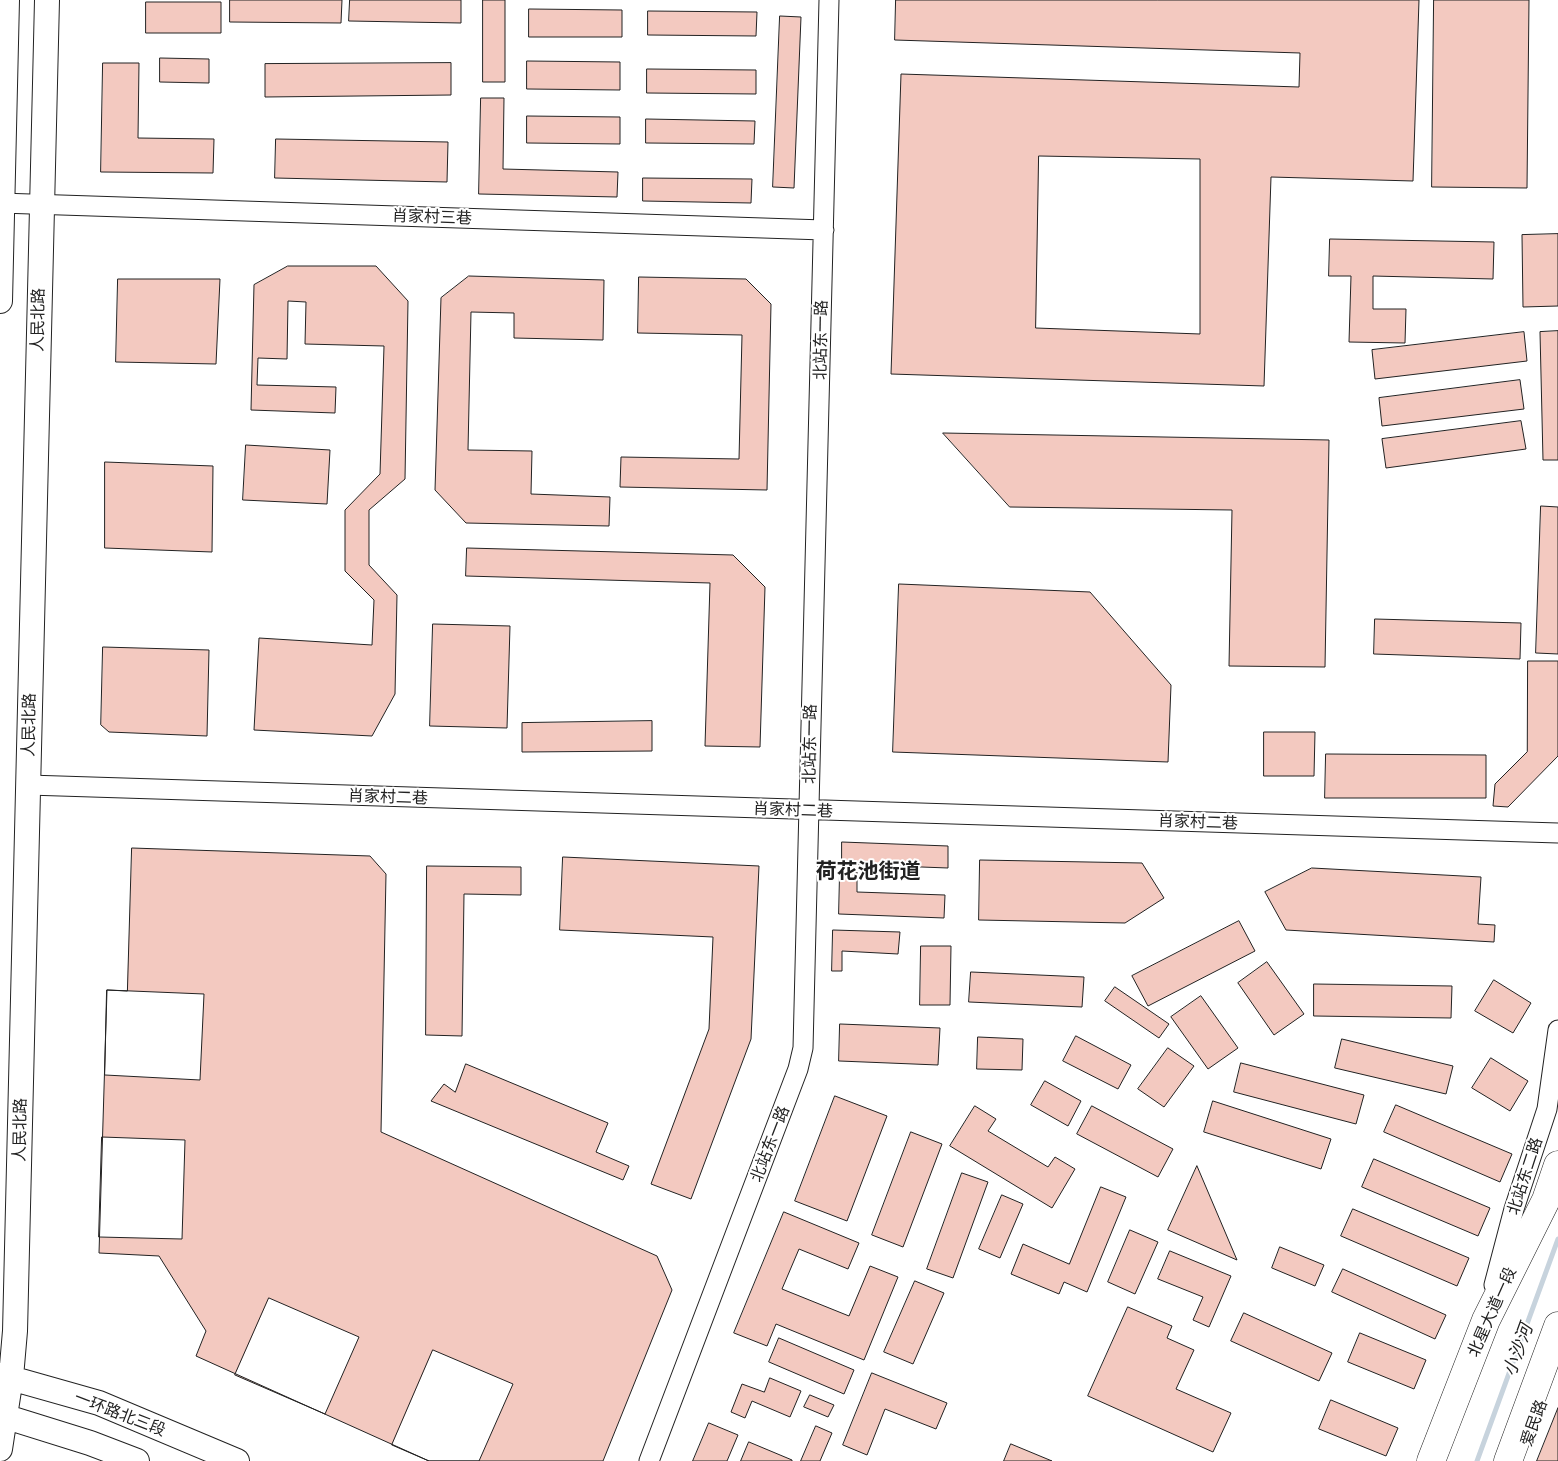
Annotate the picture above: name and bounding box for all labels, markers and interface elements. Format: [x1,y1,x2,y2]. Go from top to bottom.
street label: 肖家村三巷 [392,206,472,228]
street label: 人民北路 [28,288,48,352]
street label: 北站东一路 [811,300,831,380]
street label: 人民北路 [19,693,39,757]
street label: 北站东一路 [800,704,820,784]
street label: 肖家村二巷 [348,786,428,808]
street label: 肖家村二巷 [753,799,833,821]
street label: 肖家村二巷 [1158,811,1238,833]
district label: 荷花池街道 [816,858,920,884]
street label: 人民北路 [10,1098,30,1162]
street label: 北站东一路 [747,1103,793,1185]
street label: 北站东二路 [1504,1135,1546,1217]
street label: 北星大道一段 [1464,1264,1520,1360]
water label: 小沙河 [1499,1321,1537,1379]
street label: 一环路北三段 [72,1388,168,1440]
street label: 爱民路 [1517,1397,1551,1449]

